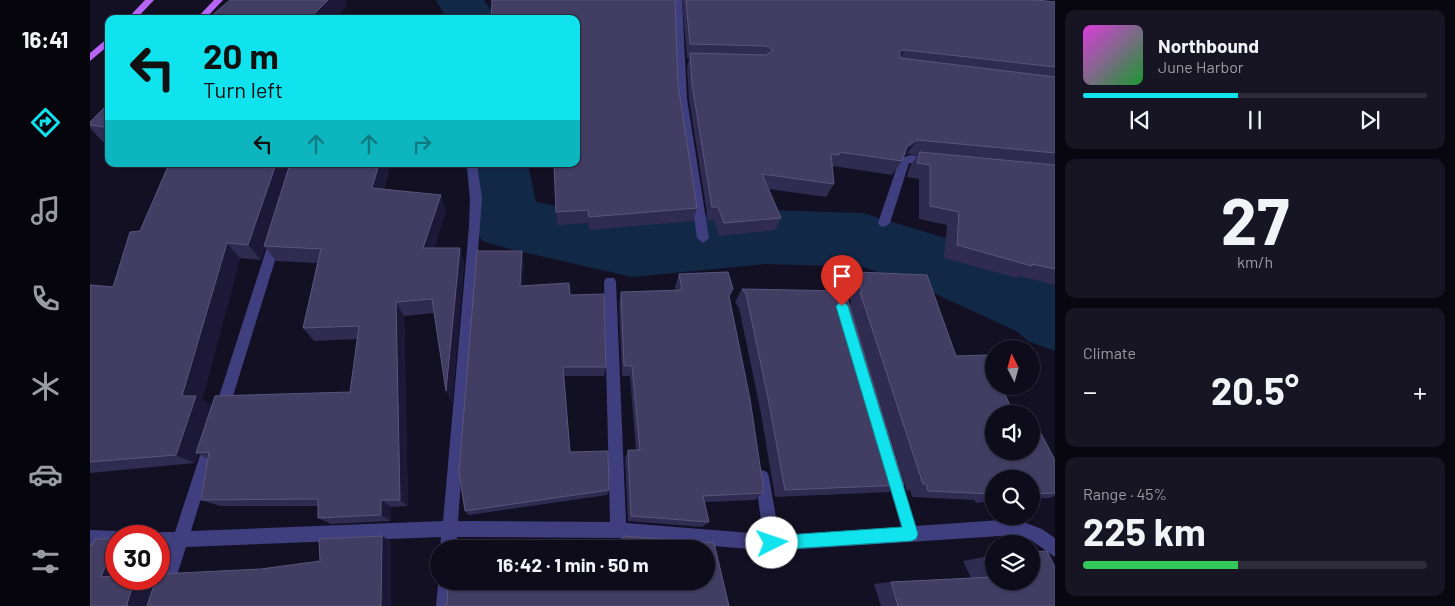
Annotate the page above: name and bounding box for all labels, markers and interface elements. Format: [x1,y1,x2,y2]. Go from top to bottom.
text: 16:41 [22,26,68,52]
text: 20 m [203,34,279,76]
text: Northbound [1158,34,1259,57]
icon: left [120,35,185,100]
text: June Harbor [1158,57,1244,76]
text: Turn left [203,76,283,102]
icon: directions [28,105,63,140]
icon: previous [1126,106,1154,134]
icon: pause [1241,106,1269,134]
icon: next [1356,106,1384,134]
icon: left [249,130,277,158]
icon: ahead [302,130,330,158]
icon: ahead [355,130,383,158]
icon: right [408,130,436,158]
text: 27 [1221,180,1289,258]
icon: music [28,193,63,228]
text: km/h [1237,252,1273,271]
pin [821,255,863,306]
icon: arrive [828,262,856,290]
icon: phone [28,281,63,316]
north arrow [985,340,1040,395]
map controls [985,340,1040,590]
text: Climate [1083,343,1136,362]
text: 20.5° [1211,367,1299,413]
icon: climate [28,369,63,404]
text: − [1083,374,1097,408]
text: + [1413,374,1427,408]
button: sound [985,405,1040,460]
icon: car [28,457,63,492]
button: search [985,470,1040,525]
text: Range · 45% [1083,484,1167,503]
text: 225 km [1083,508,1206,554]
position arrow [745,516,797,568]
speed limit sign: 30 [105,525,170,590]
button: layers [985,535,1040,590]
icon: filters [28,544,63,579]
text: 16:42 · 1 min · 50 m [496,553,649,576]

